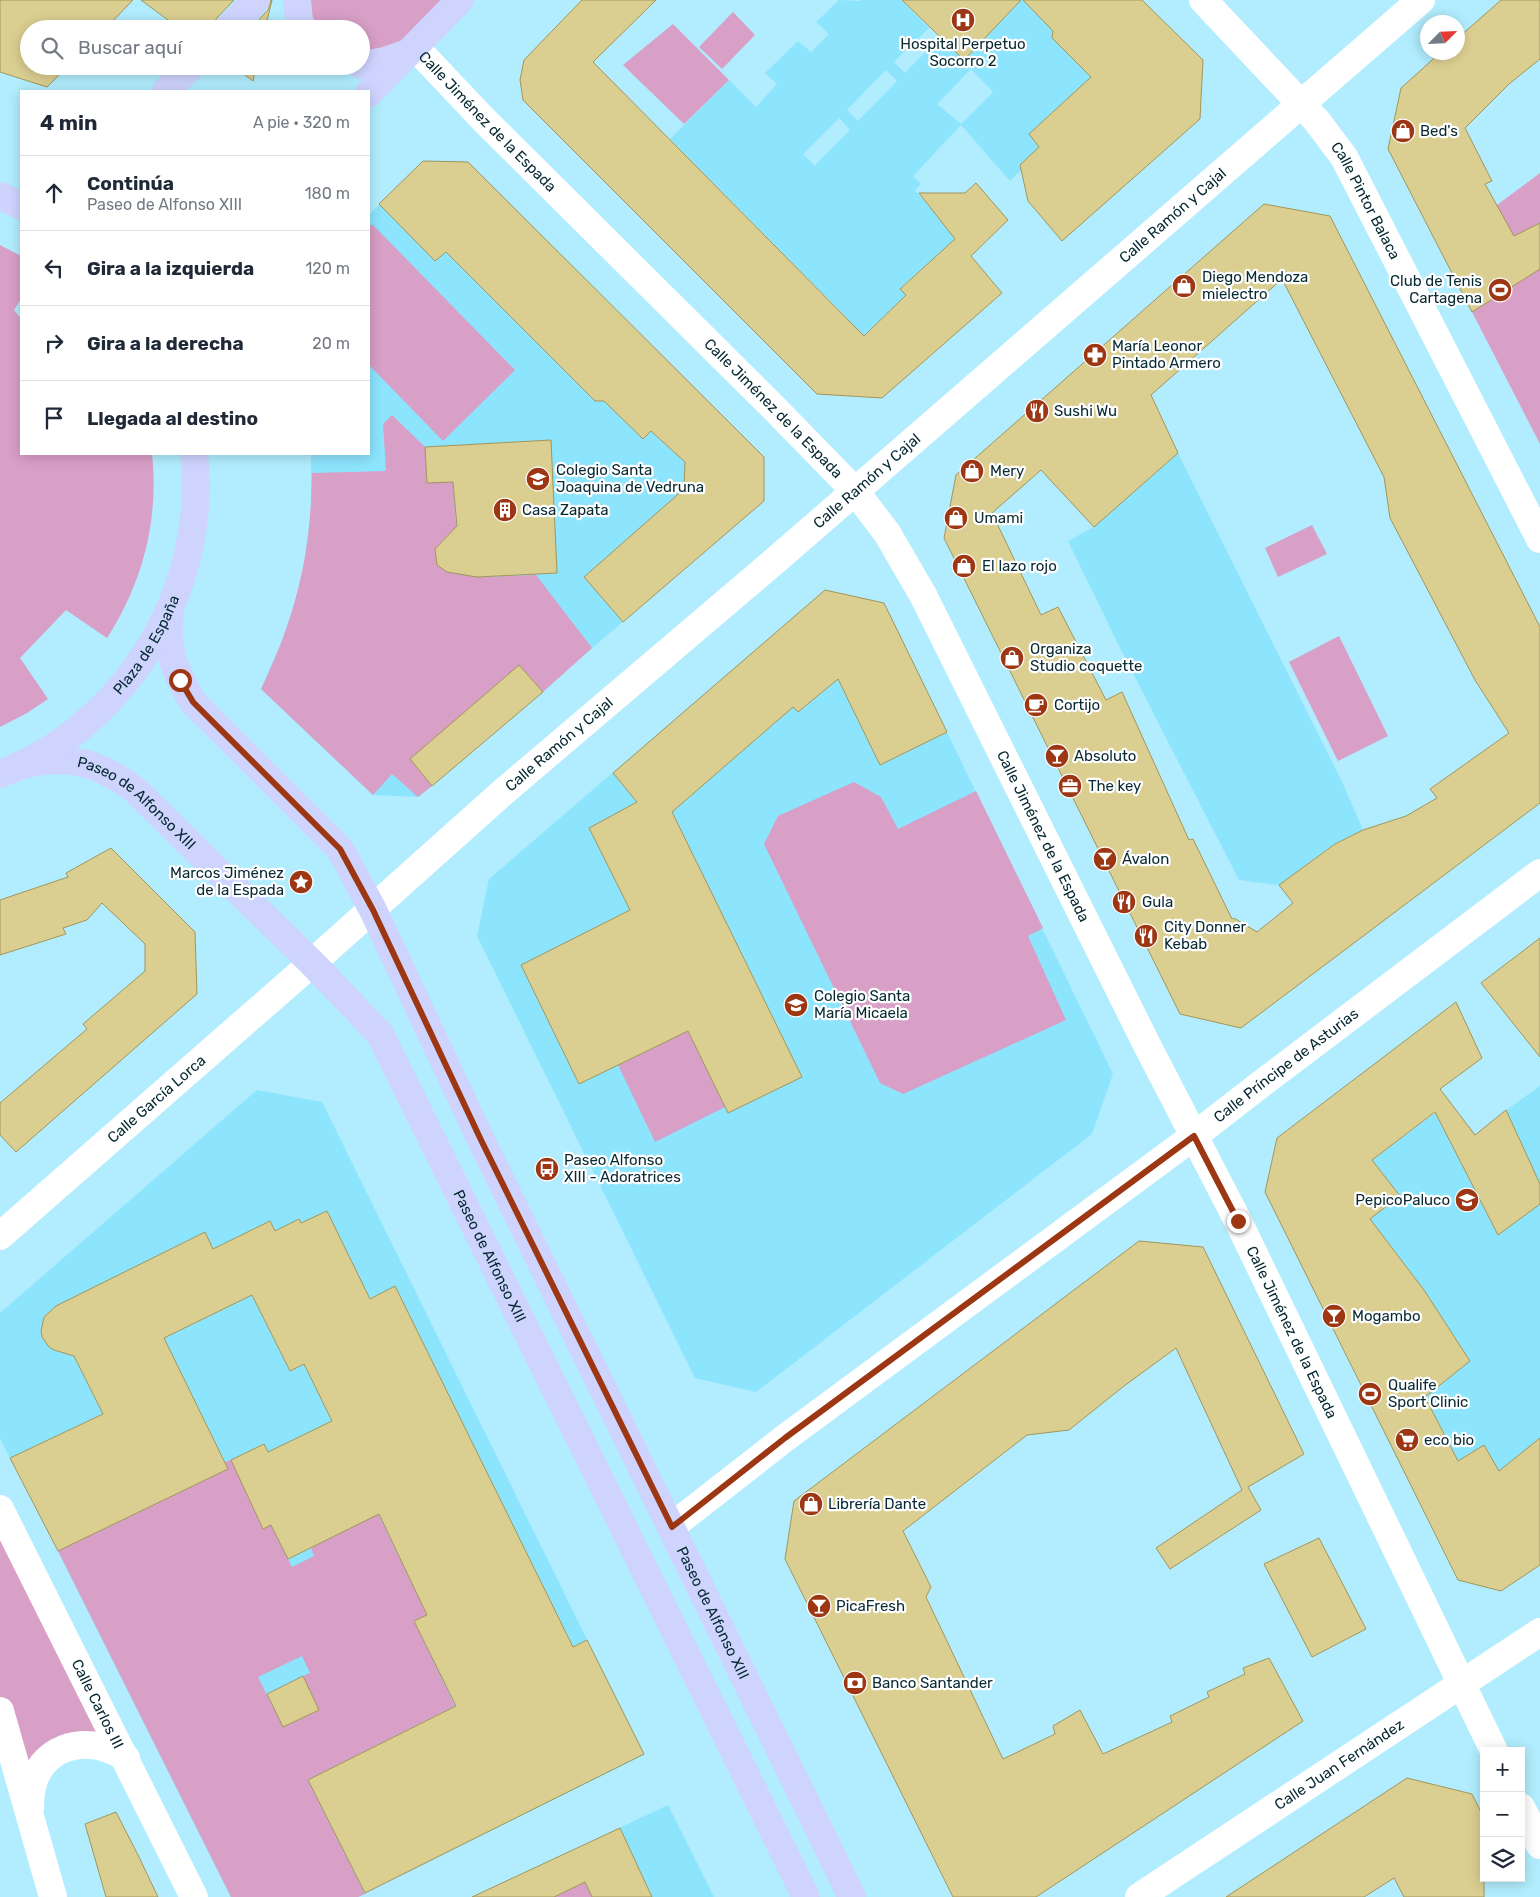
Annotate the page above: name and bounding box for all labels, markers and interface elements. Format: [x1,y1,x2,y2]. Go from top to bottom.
hospital icon: Hospital Perpetuo Socorro 2 [950,7,976,33]
north arrow [1420,15,1465,60]
search box [20,20,370,75]
icon: search [38,34,66,62]
place label: Hospital Perpetuo Socorro 2 [900,35,1026,70]
text: Buscar aquí [78,36,182,59]
street label: Calle Jiménez de la Espada [415,48,560,196]
text: 4 min [40,110,98,135]
text: A pie · 320 m [253,113,350,132]
shop icon: Bed's [1390,118,1416,144]
place label: Bed's [1420,122,1458,140]
street label: Calle Pintor Balaca [1327,138,1404,262]
street label: Calle Ramón y Cajal [1115,164,1230,267]
text: Continúa [87,172,174,195]
icon: ahead [40,179,68,207]
text: 180 m [305,184,350,203]
text: Paseo de Alfonso XIII [87,195,242,214]
icon: left [40,254,68,282]
text: Gira a la izquierda [87,257,254,280]
text: 120 m [305,259,350,278]
place label: Diego Mendoza mielectro [1202,268,1308,303]
place label: Club de Tenis Cartagena [1390,272,1482,307]
shop icon: Diego Mendoza mielectro [1171,273,1197,299]
sports icon: Club de Tenis Cartagena [1487,277,1513,303]
icon: right [40,329,68,357]
text: Gira a la derecha [87,332,244,355]
text: 20 m [312,334,350,353]
street label: Calle Jiménez de la Espada [700,335,846,482]
place label: María Leonor Pintado Armero [1112,337,1221,372]
pharmacy icon: María Leonor Pintado Armero [1082,342,1108,368]
restaurant icon: Sushi Wu [1024,398,1050,424]
place label: Sushi Wu [1054,402,1117,420]
icon: arrive [40,404,68,432]
text: Llegada al destino [87,407,258,430]
street label: Calle Ramón y Cajal [810,430,924,532]
shop icon: Mery [959,458,985,484]
place label: Colegio Santa Joaquina de Vedruna [556,461,704,496]
place label: Mery [990,462,1024,480]
school or university icon: Colegio Santa Joaquina de Vedruna [525,466,551,492]
building icon: Casa Zapata [492,497,518,523]
place label: Casa Zapata [522,501,608,519]
shop icon: Umami [943,505,969,531]
place label: Umami [974,509,1023,527]
shop icon: El lazo rojo [951,553,977,579]
place label: El lazo rojo [982,557,1057,575]
street label: Plaza de España [109,593,183,698]
place label: Organiza Studio coquette [1030,640,1142,675]
shop icon: Organiza Studio coquette [999,645,1025,671]
route start [169,669,192,692]
cafe icon: Cortijo [1023,692,1049,718]
street label: Calle Ramón y Cajal [502,693,617,795]
place label: Cortijo [1054,696,1100,714]
bar icon: Absoluto [1044,743,1070,769]
street label: Calle Jiménez de la Espada [993,747,1093,925]
place label: Absoluto [1074,747,1136,765]
street label: Paseo de Alfonso XIII [76,753,199,853]
office icon: The key [1057,773,1083,799]
place label: The key [1088,777,1141,795]
bar icon: Ávalon [1092,846,1118,872]
place label: Ávalon [1122,850,1169,868]
place label: Marcos Jiménez de la Espada [170,864,284,899]
place icon: Marcos Jiménez de la Espada [288,869,314,895]
restaurant icon: Gula [1111,889,1137,915]
place label: Gula [1142,893,1173,911]
place label: City Donner Kebab [1164,918,1247,953]
restaurant icon: City Donner Kebab [1133,923,1159,949]
place label: Colegio Santa María Micaela [814,987,910,1022]
school or university icon: Colegio Santa María Micaela [783,992,809,1018]
street label: Calle Príncipe de Asturias [1210,1004,1362,1126]
street label: Calle García Lorca [104,1051,209,1147]
place label: Paseo Alfonso XIII - Adoratrices [564,1151,681,1186]
bus stop icon: Paseo Alfonso XIII - Adoratrices [534,1156,560,1182]
street label: Paseo de Alfonso XIII [449,1187,530,1325]
school or university icon: PepicoPaluco [1454,1187,1480,1213]
place label: PepicoPaluco [1355,1191,1450,1209]
route end [1227,1210,1250,1233]
street label: Calle Jiménez de la Espada [1242,1243,1341,1421]
bar icon: Mogambo [1321,1303,1347,1329]
place label: Mogambo [1352,1307,1421,1325]
place label: Qualife Sport Clinic [1388,1376,1468,1411]
sports icon: Qualife Sport Clinic [1357,1381,1383,1407]
supermarket icon: eco bio [1394,1427,1420,1453]
place label: eco bio [1424,1431,1474,1449]
shop icon: Librería Dante [798,1491,824,1517]
place label: Librería Dante [828,1495,926,1513]
street label: Paseo de Alfonso XIII [673,1543,753,1682]
bar icon: PicaFresh [806,1593,832,1619]
place label: PicaFresh [836,1597,905,1615]
street label: Calle Carlos III [68,1656,127,1752]
bank icon: Banco Santander [842,1670,868,1696]
place label: Banco Santander [872,1674,993,1692]
street label: Calle Juan Fernández [1271,1715,1408,1814]
map controls [1480,1747,1525,1882]
button: + [1480,1747,1525,1792]
button: − [1480,1792,1525,1837]
button: layers [1480,1837,1525,1882]

